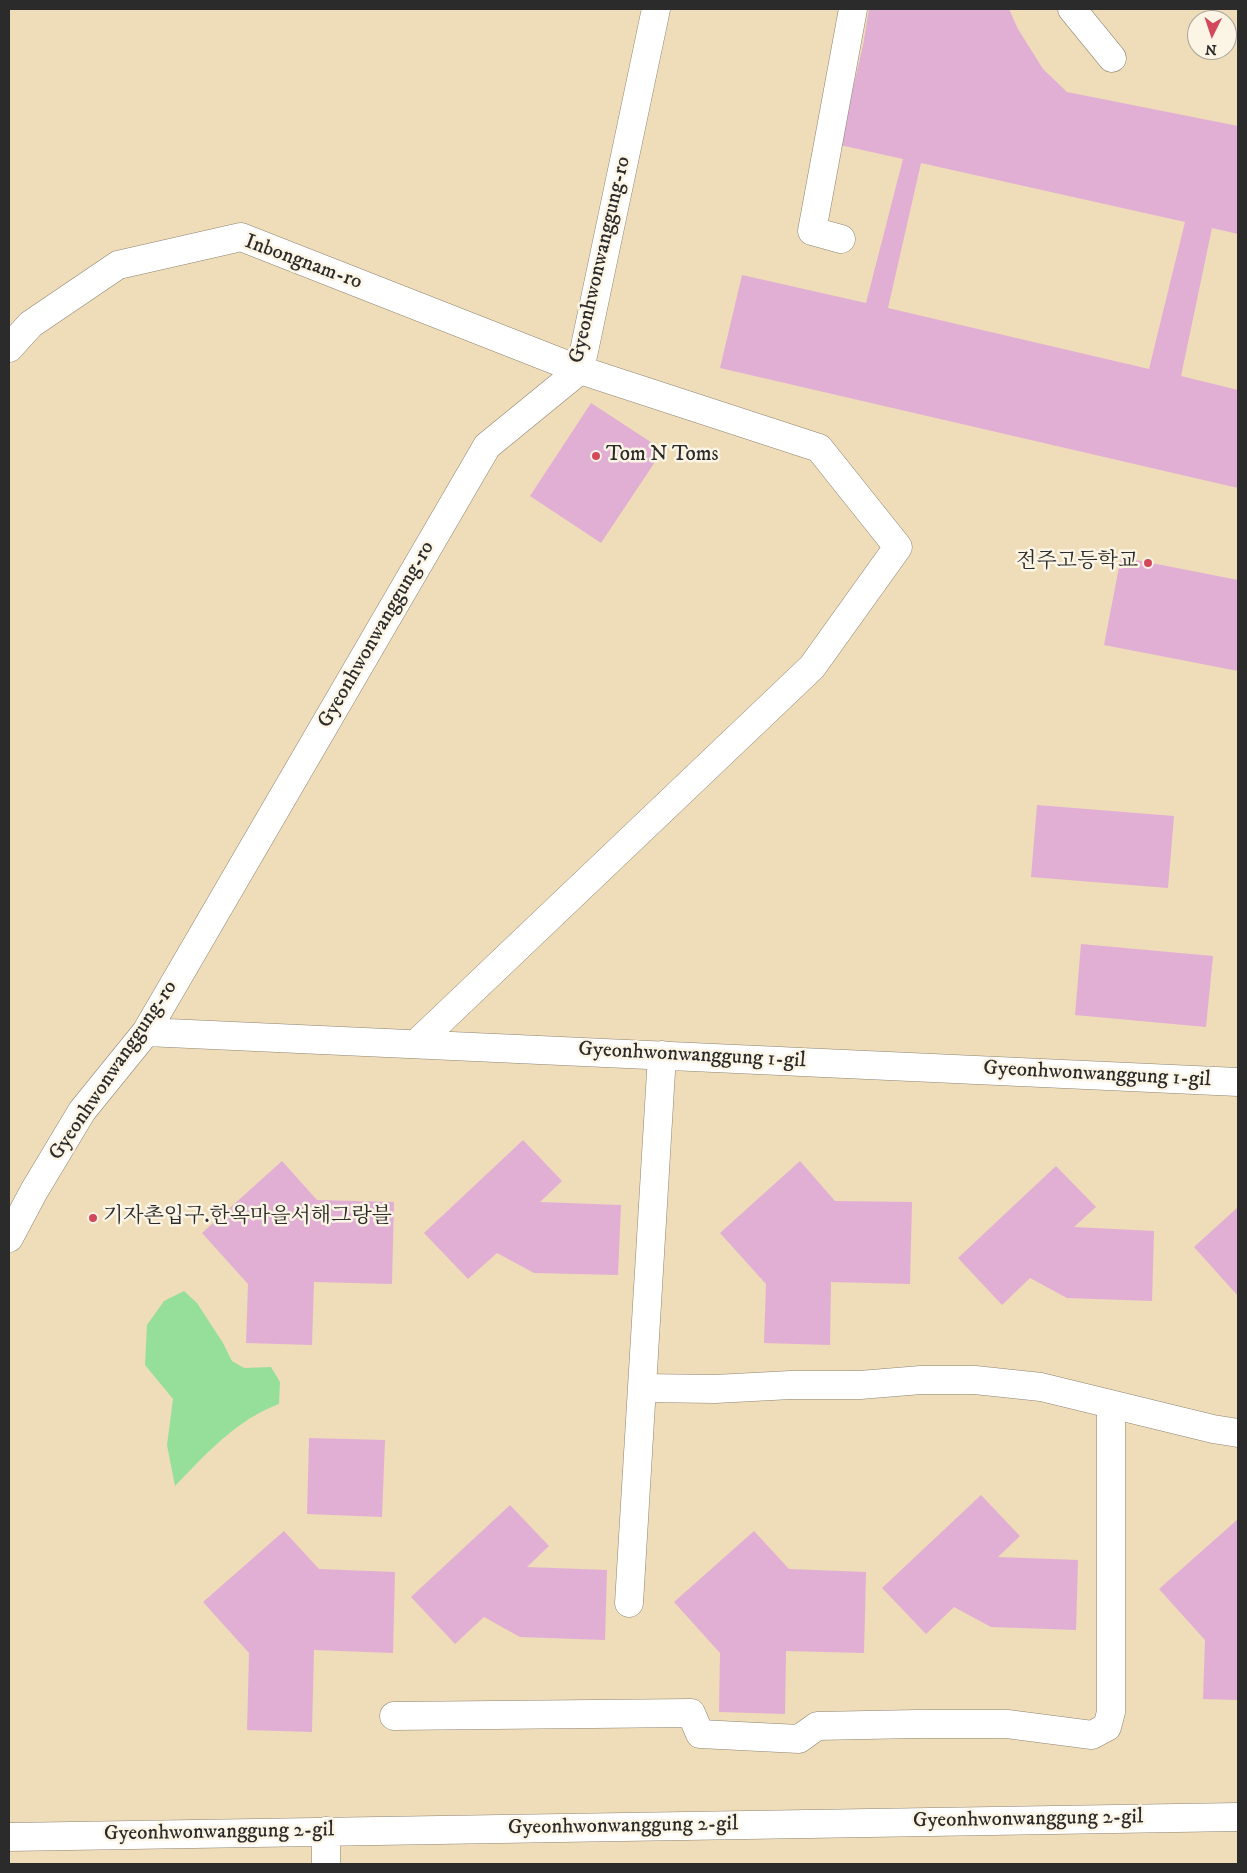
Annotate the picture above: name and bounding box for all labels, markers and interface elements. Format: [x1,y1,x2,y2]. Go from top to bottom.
north arrow [1187,10,1237,60]
text: N [1205,40,1217,58]
street label: Gyeonhwonwanggung-ro [565,154,637,366]
street label: Inbongnam-ro [241,230,365,296]
place label: Tom N Toms [606,443,719,469]
marker: Tom N Toms [590,450,602,462]
street label: Gyeonhwonwanggung-ro [313,537,441,733]
place label: 전주고등학교 [1016,550,1138,576]
marker: 전주고등학교 [1142,557,1154,569]
street label: Gyeonhwonwanggung-ro [44,976,184,1166]
street label: Gyeonhwonwanggung 1-gil [578,1037,806,1075]
street label: Gyeonhwonwanggung 1-gil [983,1056,1211,1094]
place label: 기자촌입구.한옥마을서해그랑블 [103,1205,392,1231]
marker: 기자촌입구.한옥마을서해그랑블 [87,1212,99,1224]
street label: Gyeonhwonwanggung 2-gil [913,1805,1143,1835]
street label: Gyeonhwonwanggung 2-gil [508,1812,738,1842]
street label: Gyeonhwonwanggung 2-gil [104,1818,334,1848]

